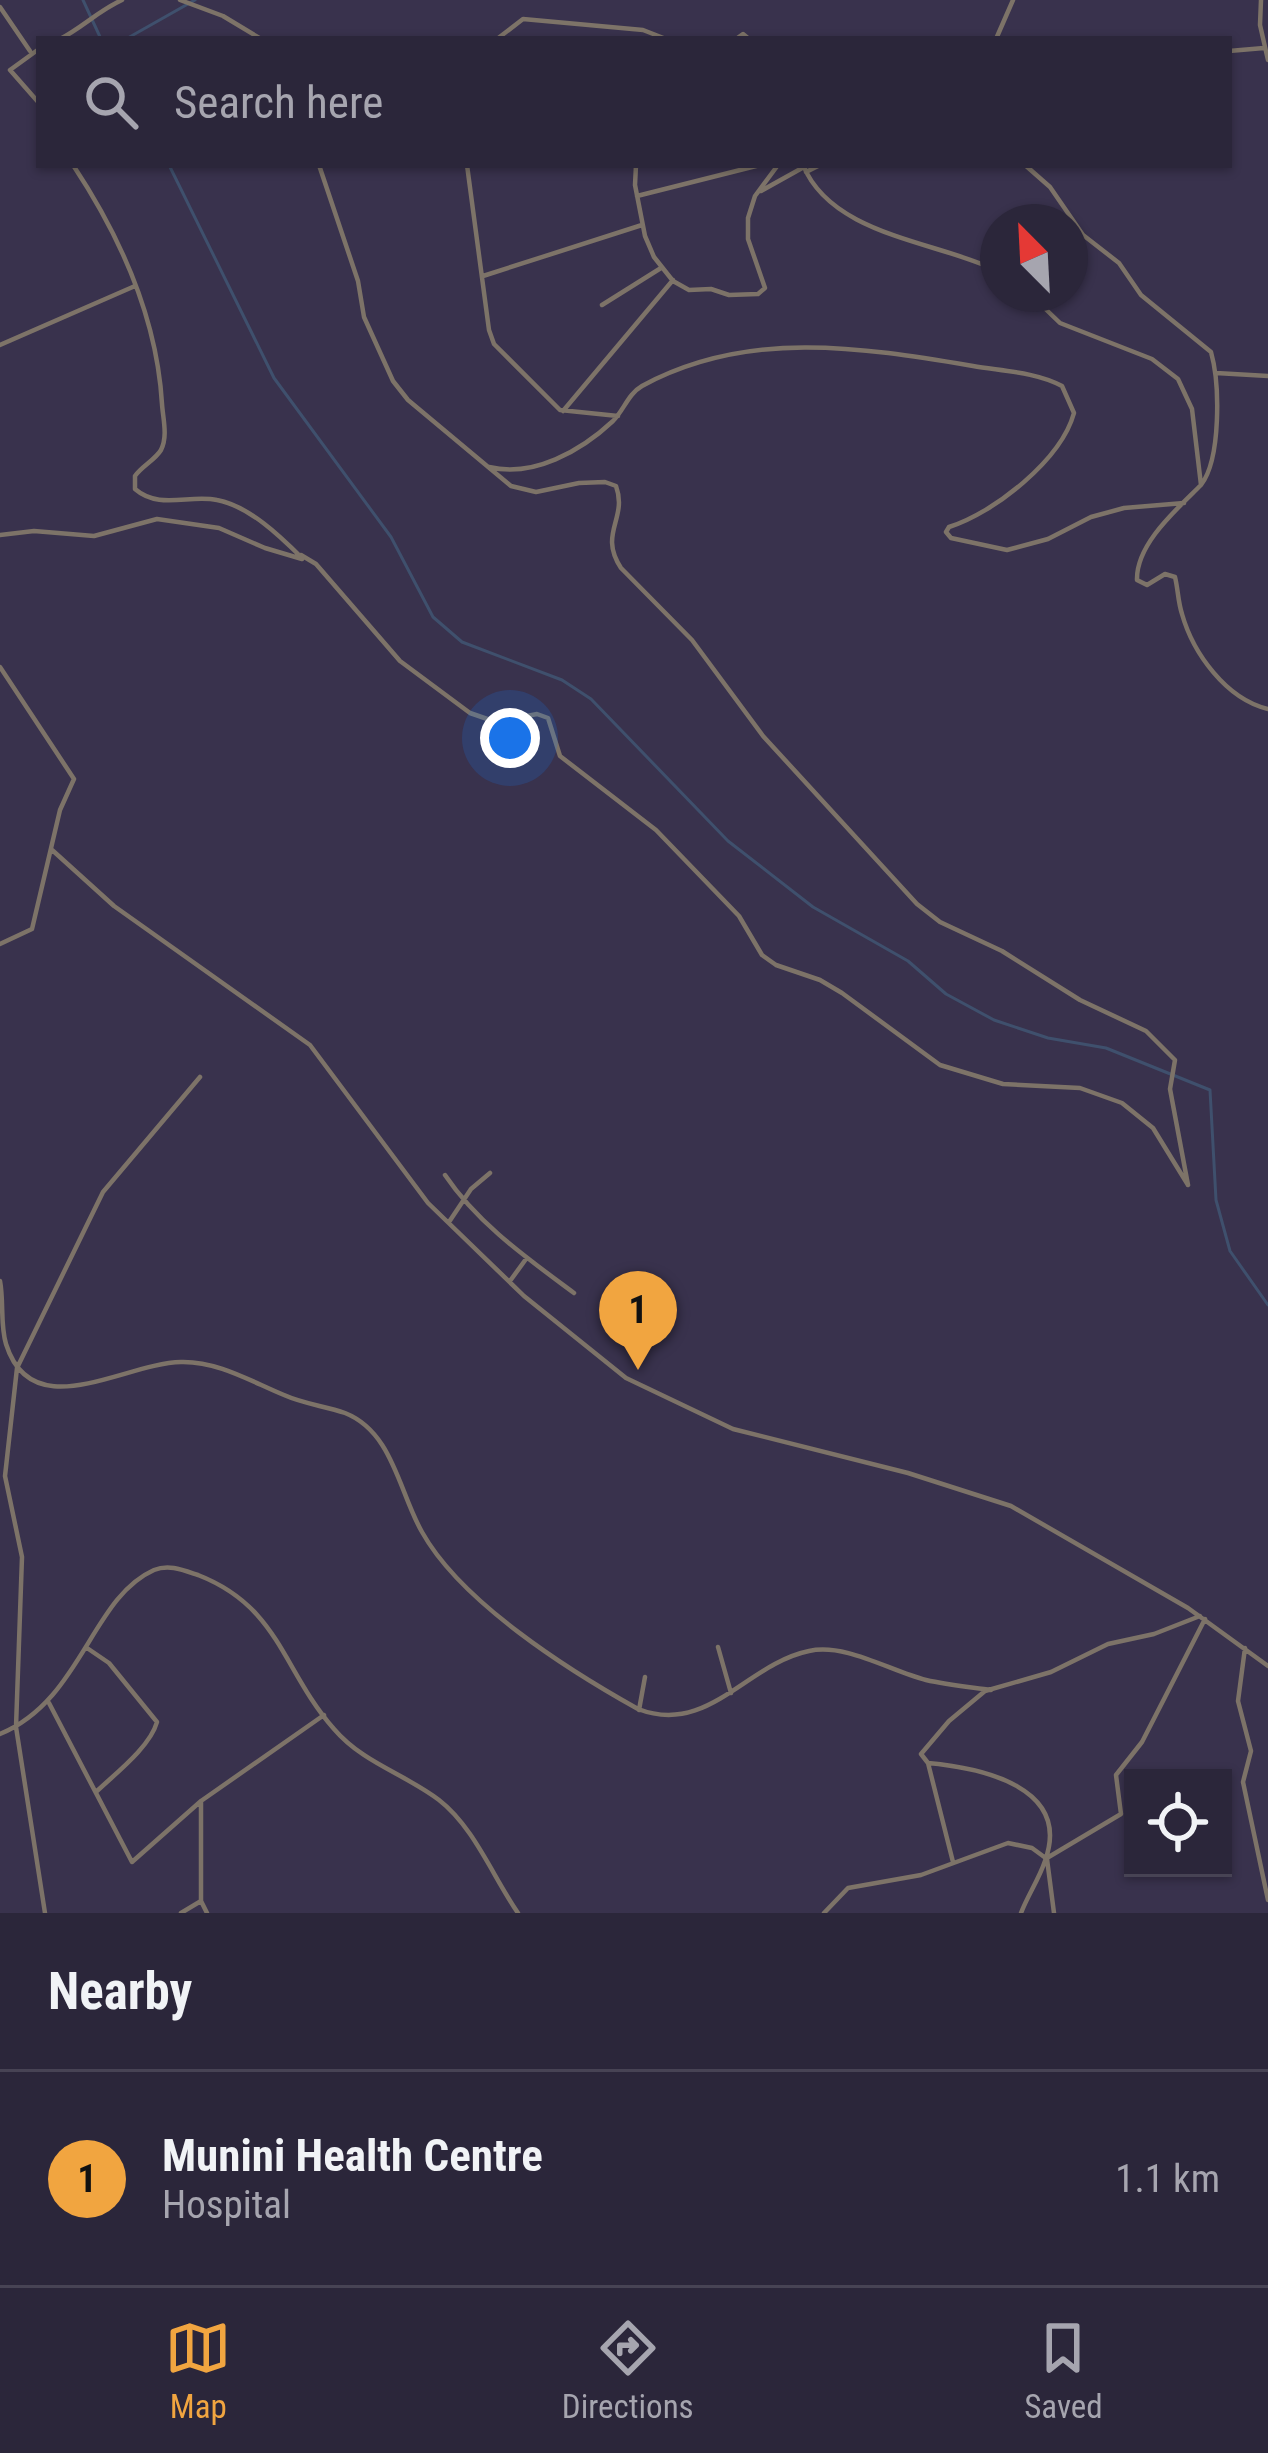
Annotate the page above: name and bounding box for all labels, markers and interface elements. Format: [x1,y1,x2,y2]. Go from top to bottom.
search box [36,36,1232,168]
icon: search [78,69,144,135]
text: Search here [174,76,383,129]
north arrow [980,204,1088,312]
your location [480,708,540,768]
pin: 1 [599,1271,677,1370]
map controls [1124,1769,1232,1877]
button: locate [1124,1769,1232,1877]
text: Nearby [48,1962,192,2021]
text: Munini Health Centre [162,2129,543,2182]
text: 1 [77,2156,97,2202]
text: 1.1 km [1115,2156,1220,2202]
text: Hospital [162,2182,291,2228]
tab: Map [165,2315,231,2426]
tab: Directions [562,2315,694,2426]
tab: Saved [1024,2315,1103,2426]

